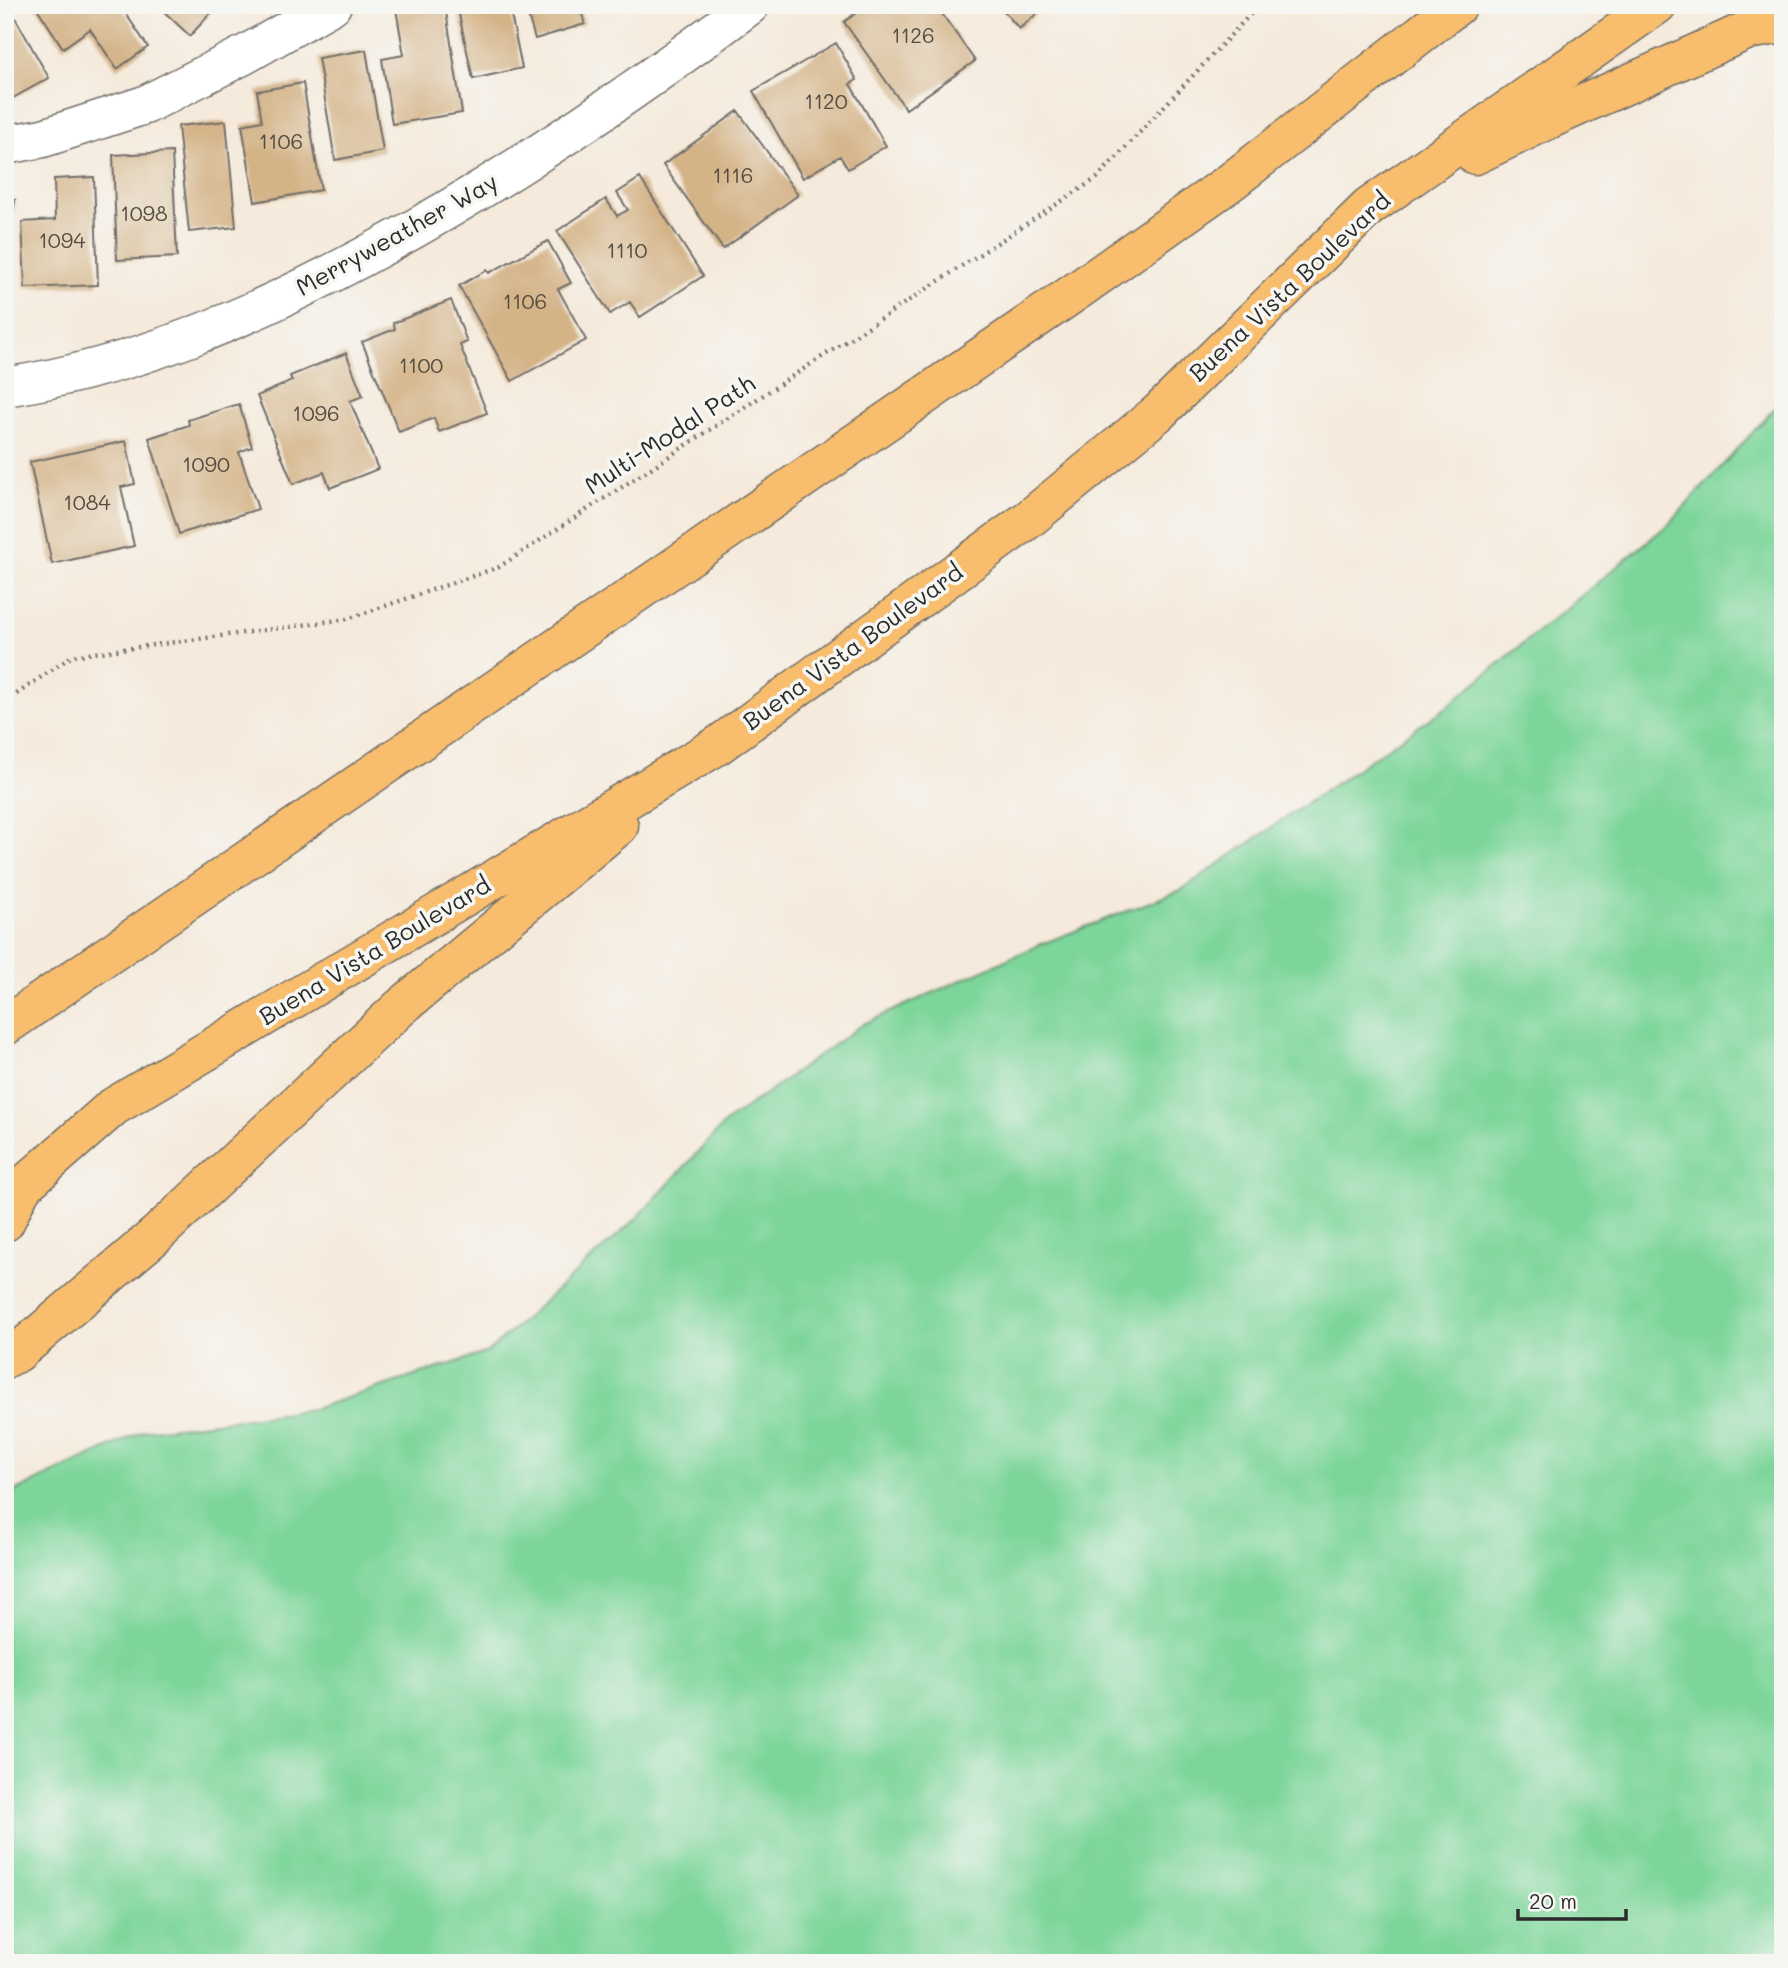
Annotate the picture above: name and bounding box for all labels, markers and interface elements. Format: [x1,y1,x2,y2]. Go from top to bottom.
house number: 1126 [891,21,935,48]
house number: 1120 [804,87,848,114]
house number: 1106 [259,127,303,154]
house number: 1116 [713,161,753,188]
street label: Merryweather Way [290,165,503,302]
street label: Buena Vista Boulevard [1182,184,1396,387]
house number: 1098 [120,199,168,226]
house number: 1094 [38,226,86,253]
house number: 1110 [606,236,648,263]
house number: 1106 [503,287,547,314]
house number: 1100 [399,351,443,378]
street label: Multi-Modal Path [578,367,760,500]
house number: 1096 [292,399,340,426]
house number: 1090 [182,450,230,477]
house number: 1084 [63,488,111,515]
street label: Buena Vista Boulevard [736,556,968,736]
street label: Buena Vista Boulevard [253,868,496,1031]
scale bar [1518,1877,1627,1921]
text: 20 m [1529,1887,1577,1914]

